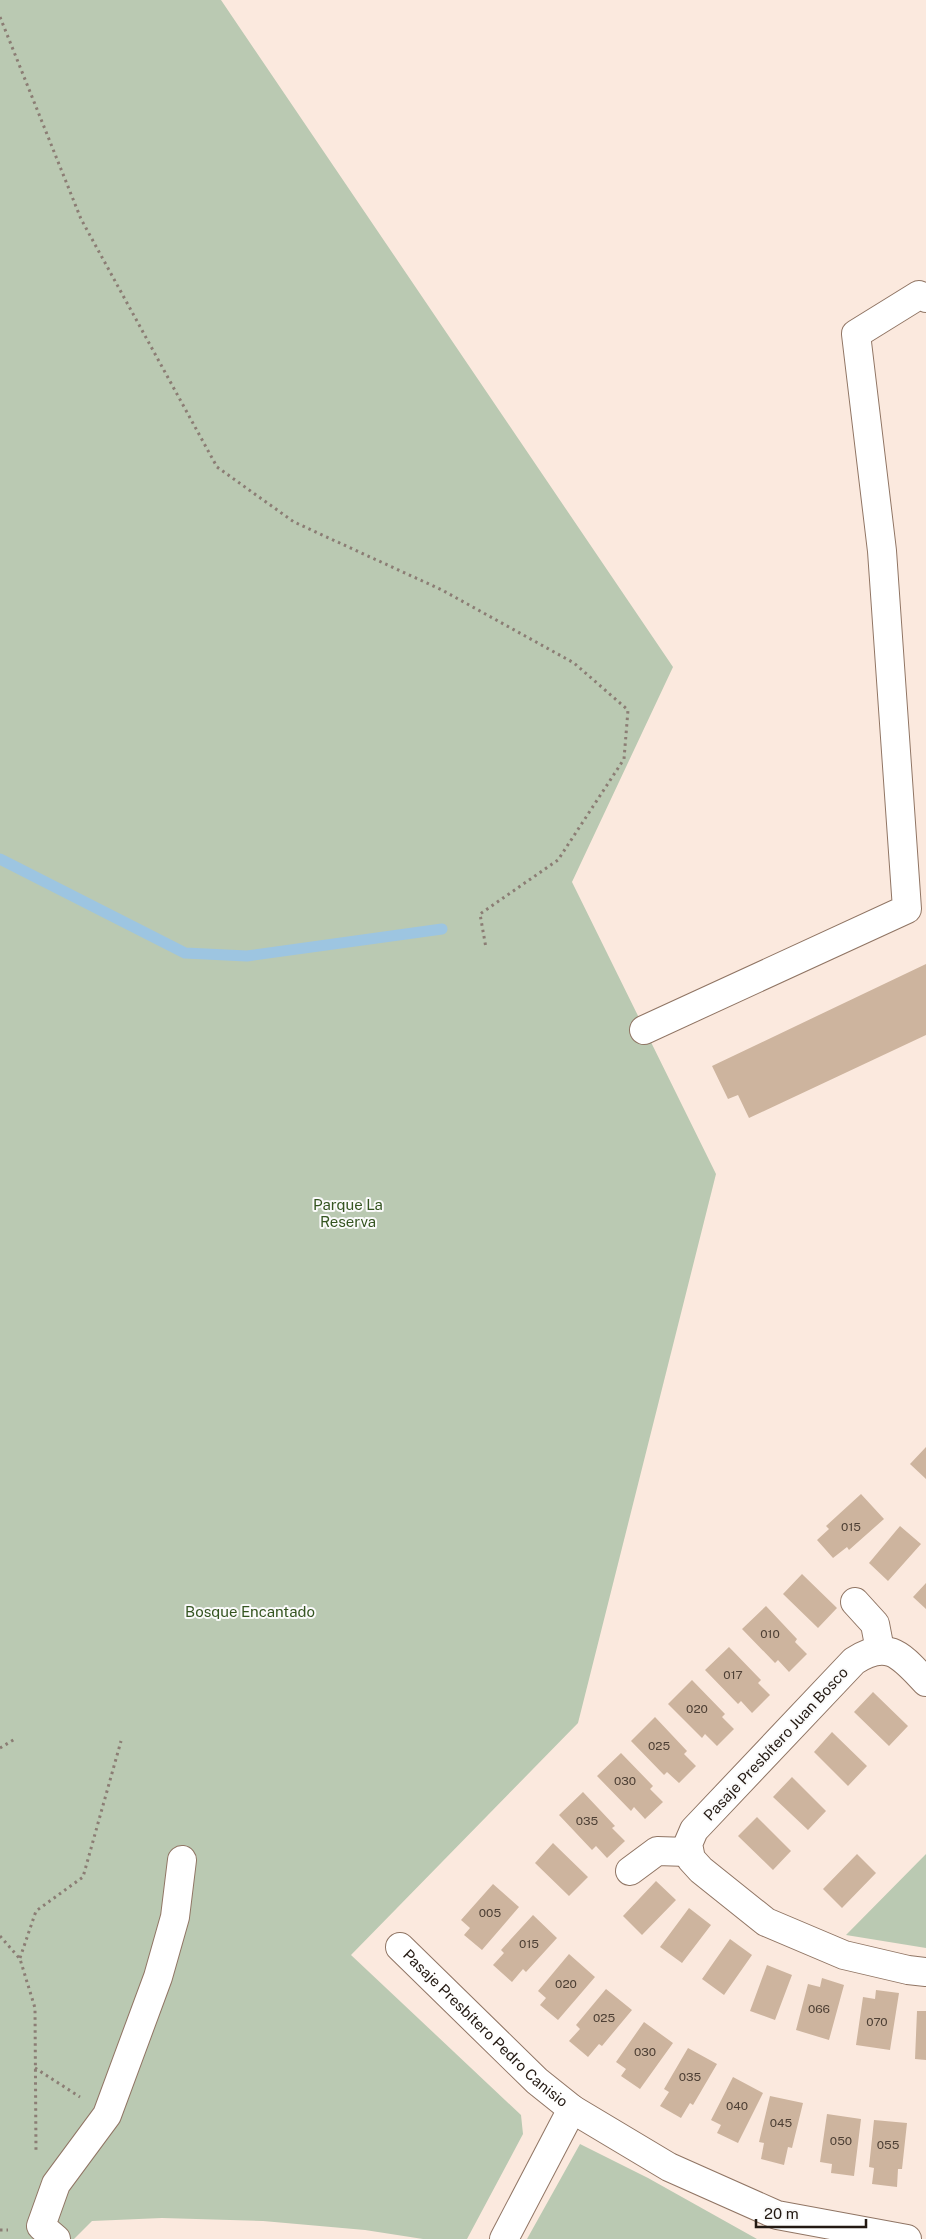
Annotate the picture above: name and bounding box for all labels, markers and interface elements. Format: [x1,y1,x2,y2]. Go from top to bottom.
park label: Parque La Reserva [313,1196,383,1230]
house number: 015 [841,1520,861,1534]
park label: Bosque Encantado [185,1603,315,1620]
house number: 010 [760,1627,780,1641]
street label: Pasaje Presbítero Juan Bosco [700,1664,851,1824]
house number: 017 [723,1668,743,1682]
house number: 020 [686,1702,708,1716]
house number: 025 [648,1739,670,1753]
house number: 030 [614,1774,636,1788]
house number: 035 [576,1814,599,1828]
house number: 005 [479,1906,501,1920]
house number: 015 [519,1937,539,1951]
street label: Pasaje Presbítero Pedro Canisio [400,1946,571,2110]
house number: 020 [555,1977,577,1991]
house number: 066 [808,2002,830,2016]
house number: 025 [593,2011,615,2025]
house number: 070 [866,2015,888,2029]
house number: 030 [634,2045,656,2059]
house number: 035 [679,2070,702,2084]
house number: 040 [726,2099,748,2113]
house number: 045 [770,2116,793,2130]
house number: 050 [830,2134,852,2148]
house number: 055 [877,2138,900,2152]
scale bar [756,2196,866,2228]
text: 20 m [764,2205,799,2222]

